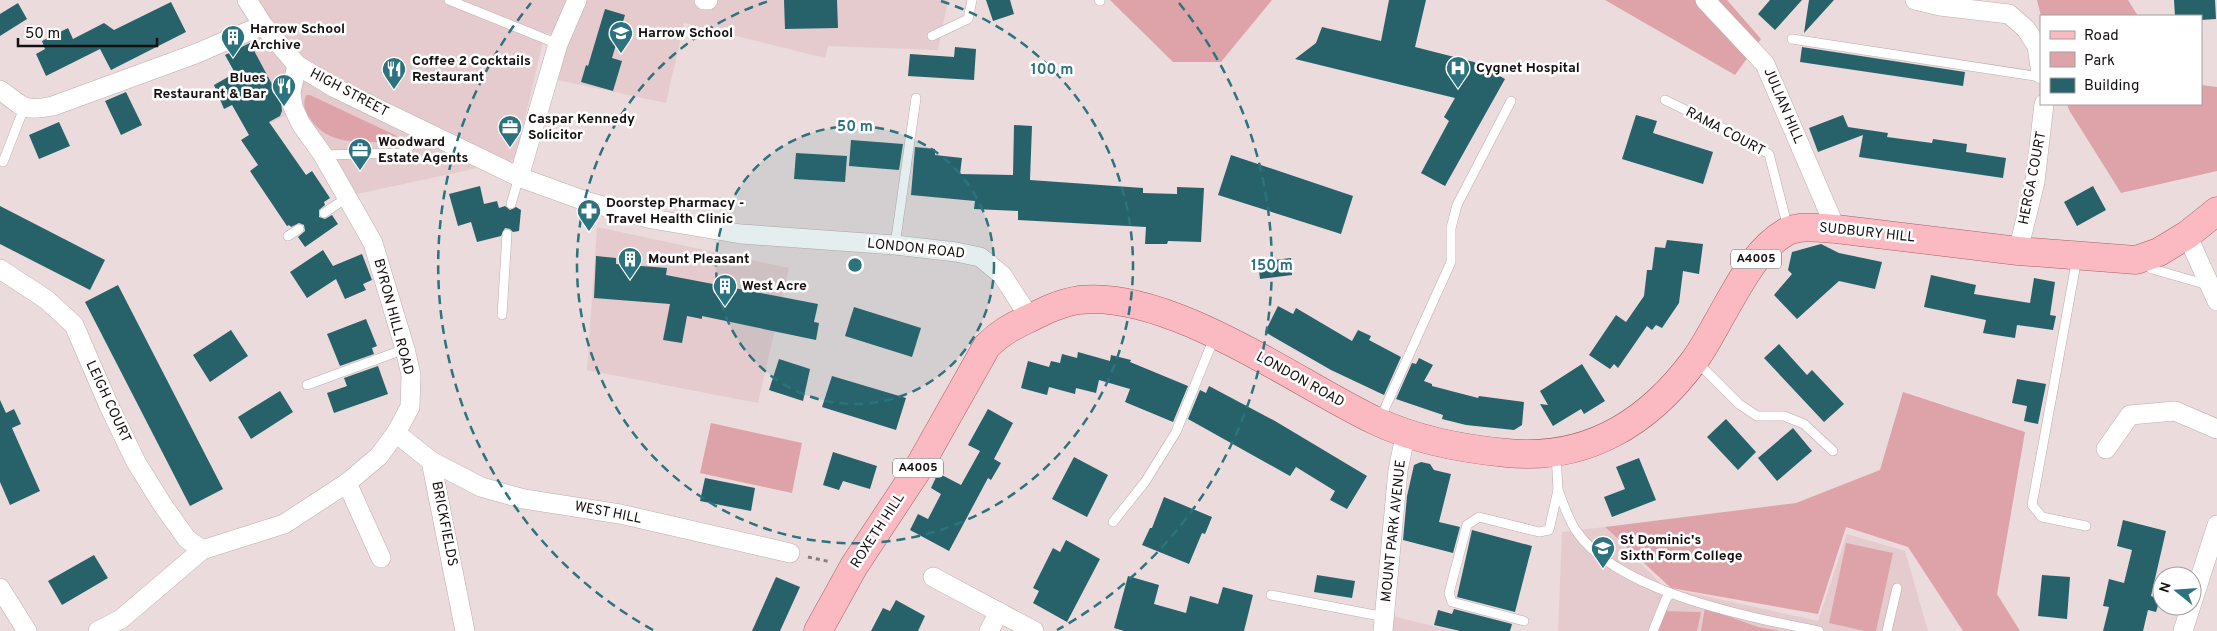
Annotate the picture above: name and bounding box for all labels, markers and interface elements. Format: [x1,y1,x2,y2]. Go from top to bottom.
scale bar [18,15,156,47]
legend [2040,15,2202,105]
school or university icon: Harrow School [608,20,634,54]
place label: Harrow School Archive [250,21,345,54]
building icon: Harrow School Archive [220,24,246,58]
text: 50 m [25,25,60,44]
place label: Harrow School [638,25,733,42]
text: Road [2084,27,2119,46]
text: Park [2084,52,2115,71]
place label: Coffee 2 Cocktails Restaurant [412,53,531,86]
hospital icon: Cygnet Hospital [1445,55,1471,89]
restaurant icon: Coffee 2 Cocktails Restaurant [381,56,407,90]
place label: Cygnet Hospital [1476,60,1580,77]
text: 100 m [1031,61,1073,80]
street label: HIGH STREET [307,65,391,121]
street label: JULIAN HILL [1759,66,1807,147]
place label: Blues Restaurant & Bar [153,70,266,103]
restaurant icon: Blues Restaurant & Bar [271,73,297,107]
text: Building [2084,77,2139,96]
street label: RAMA COURT [1682,104,1768,160]
place label: Caspar Kennedy Solicitor [528,111,635,144]
office icon: Caspar Kennedy Solicitor [497,114,523,148]
text: 50 m [837,118,873,137]
street label: HERGA COURT [2016,130,2050,226]
place label: Woodward Estate Agents [378,134,468,167]
office icon: Woodward Estate Agents [347,137,373,171]
place label: Doorstep Pharmacy - Travel Health Clinic [606,195,744,228]
pharmacy icon: Doorstep Pharmacy - Travel Health Clinic [576,198,602,232]
street label: SUDBURY HILL [1818,220,1916,247]
street label: LONDON ROAD [866,235,966,263]
building icon: Mount Pleasant [617,246,643,280]
road number: A4005 [1731,250,1781,268]
place label: Mount Pleasant [648,251,749,268]
centre of rings [846,256,864,274]
street label: BYRON HILL ROAD [369,257,417,377]
text: 150 m [1251,257,1293,276]
building icon: West Acre [712,273,738,307]
place label: West Acre [742,278,807,295]
street label: LONDON ROAD [1253,349,1347,411]
street label: LEIGH COURT [82,358,134,446]
road number: A4005 [893,458,943,478]
street label: MOUNT PARK AVENUE [1378,459,1410,603]
street label: BRICKFIELDS [427,480,461,568]
street label: ROXETH HILL [847,490,909,572]
street label: WEST HILL [573,498,643,528]
place label: St Dominic's Sixth Form College [1620,532,1743,565]
school or university icon: St Dominic's Sixth Form College [1590,535,1616,569]
north arrow [2152,566,2202,616]
text: N [2156,580,2176,595]

